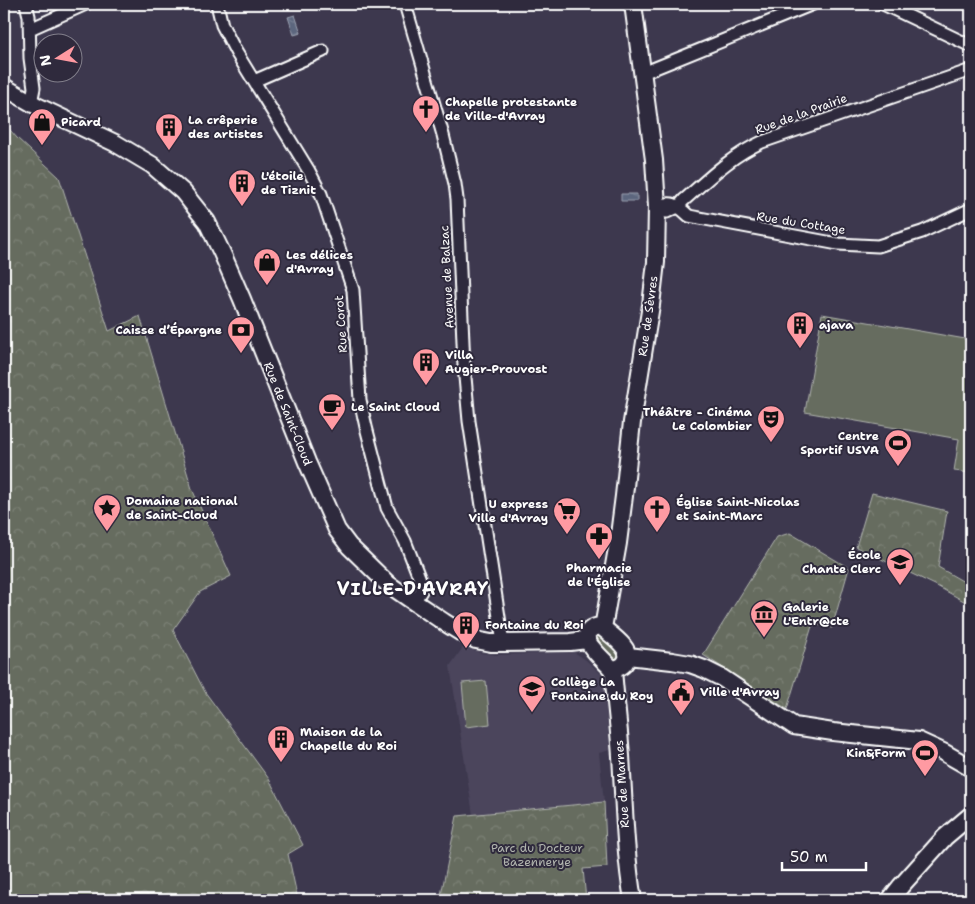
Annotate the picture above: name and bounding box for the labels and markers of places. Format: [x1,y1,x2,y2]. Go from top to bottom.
church icon: Chapelle protestante de Ville-d'Avray [411,94,441,133]
place label: Chapelle protestante de Ville-d'Avray [445,94,577,124]
shop icon: Picard [27,107,57,146]
building icon: La crêperie des artistes [154,112,184,151]
place label: La crêperie des artistes [188,112,263,142]
place label: Picard [61,114,101,130]
building icon: L'étoile de Tiznit [227,168,257,207]
place label: L'étoile de Tiznit [261,168,316,198]
shop icon: Les délices d'Avray [252,247,282,286]
place label: Les délices d'Avray [286,247,353,277]
building icon: ajava [785,310,815,349]
bank icon: Caisse d’Épargne [226,315,256,354]
place label: ajava [819,317,854,333]
place label: Caisse d’Épargne [115,322,222,338]
building icon: Villa Augier-Prouvost [411,347,441,386]
place label: Villa Augier-Prouvost [445,347,548,377]
cafe icon: Le Saint Cloud [317,392,347,431]
place label: Le Saint Cloud [351,399,440,415]
place label: Théâtre - Cinéma Le Colombier [643,404,753,434]
theatre icon: Théâtre - Cinéma Le Colombier [756,404,786,443]
place label: Centre Sportif USVA [800,428,879,458]
sports icon: Centre Sportif USVA [883,428,913,467]
place icon: Domaine national de Saint-Cloud [92,493,122,532]
place label: Domaine national de Saint-Cloud [126,493,238,523]
church icon: Église Saint-Nicolas et Saint-Marc [642,494,672,533]
place label: Église Saint-Nicolas et Saint-Marc [676,494,799,524]
place label: U express Ville d'Avray [469,496,548,526]
supermarket icon: U express Ville d'Avray [552,496,582,535]
pharmacy icon: Pharmacie de l'Église [584,521,614,560]
place label: École Chante Clerc [802,547,881,577]
school or university icon: École Chante Clerc [885,547,915,586]
place label: Pharmacie de l'Église [566,560,632,590]
museum icon: Galerie L'Entr@cte [749,599,779,638]
place label: Galerie L'Entr@cte [783,599,849,629]
building icon: Fontaine du Roi [451,610,481,649]
place label: Fontaine du Roi [485,617,584,633]
school or university icon: Collège La Fontaine du Roy [517,674,547,713]
place label: Collège La Fontaine du Roy [551,674,653,704]
public building icon: Ville d'Avray [666,677,696,716]
place label: Ville d'Avray [700,684,779,700]
building icon: Maison de la Chapelle du Roi [266,724,296,763]
place label: Maison de la Chapelle du Roi [300,724,397,754]
sports icon: Kin&Form [910,738,940,777]
place label: Kin&Form [846,745,906,761]

